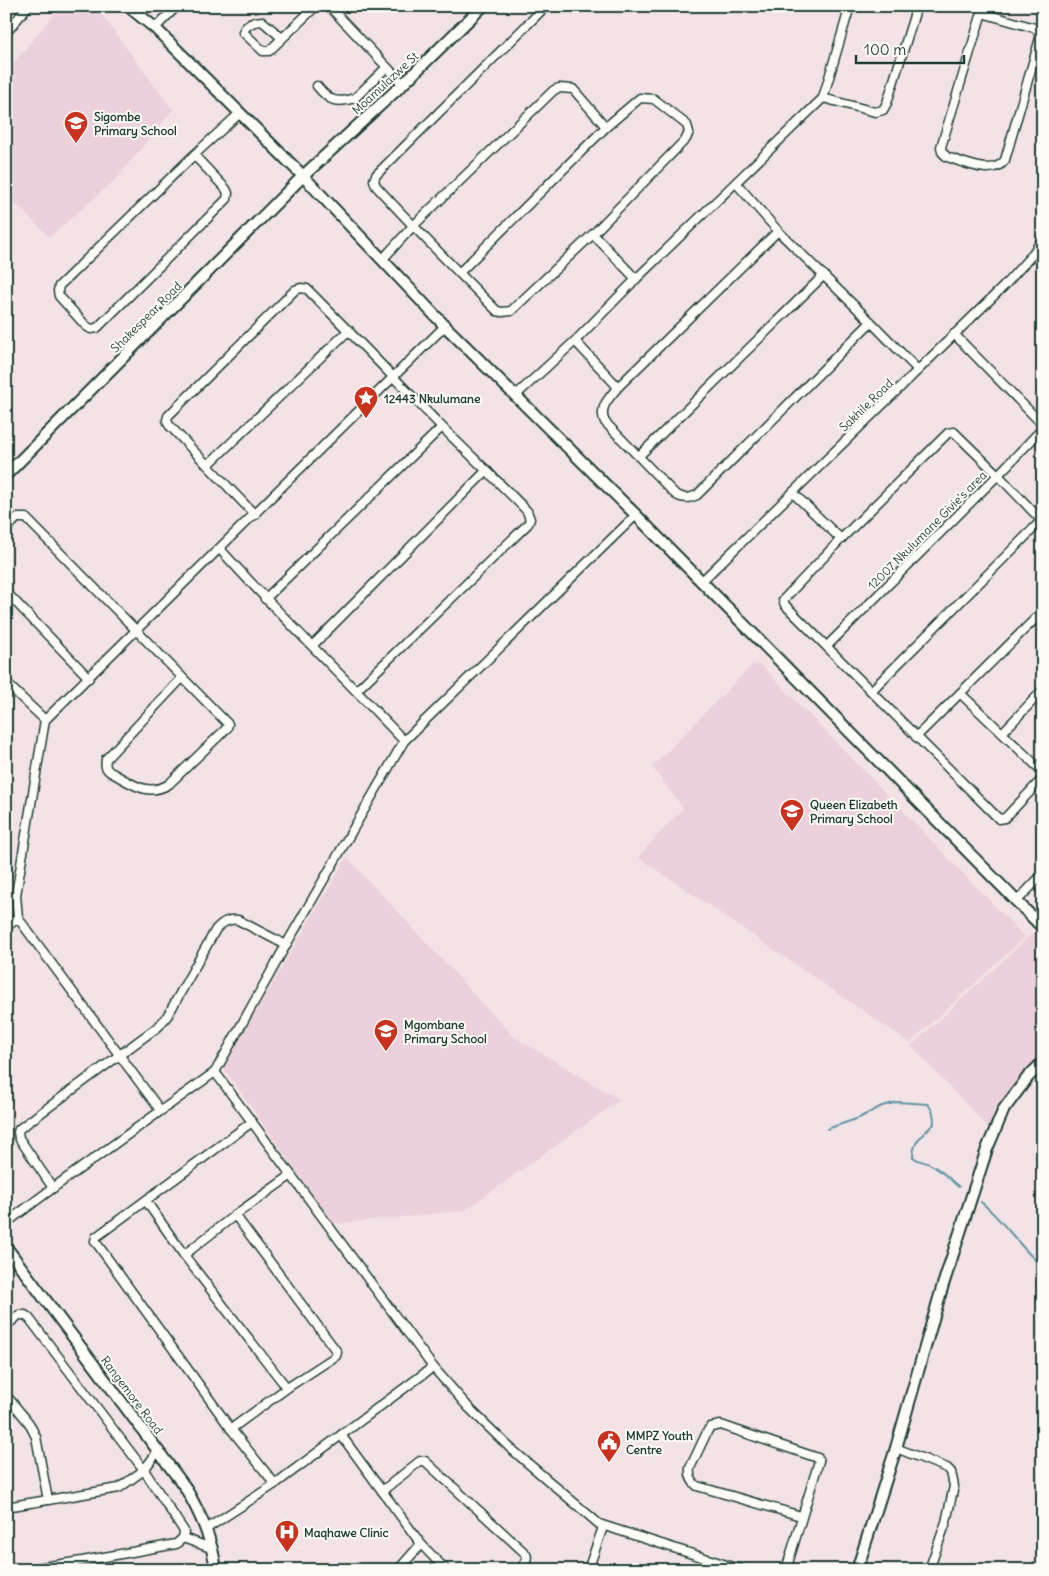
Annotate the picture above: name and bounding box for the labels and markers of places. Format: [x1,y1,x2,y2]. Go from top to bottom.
place label: Sigombe Primary School [94,109,177,139]
school or university icon: Sigombe Primary School [63,110,89,144]
place icon: 12443 Nkulumane [353,385,379,419]
place label: 12443 Nkulumane [384,391,481,406]
place label: Queen Elizabeth Primary School [810,797,898,827]
school or university icon: Queen Elizabeth Primary School [779,798,805,832]
place label: Mgombane Primary School [404,1017,487,1047]
school or university icon: Mgombane Primary School [373,1018,399,1052]
place label: MMPZ Youth Centre [626,1428,693,1457]
public building icon: MMPZ Youth Centre [596,1429,622,1463]
hospital icon: Maqhawe Clinic [274,1519,300,1553]
place label: Maqhawe Clinic [304,1525,389,1541]

